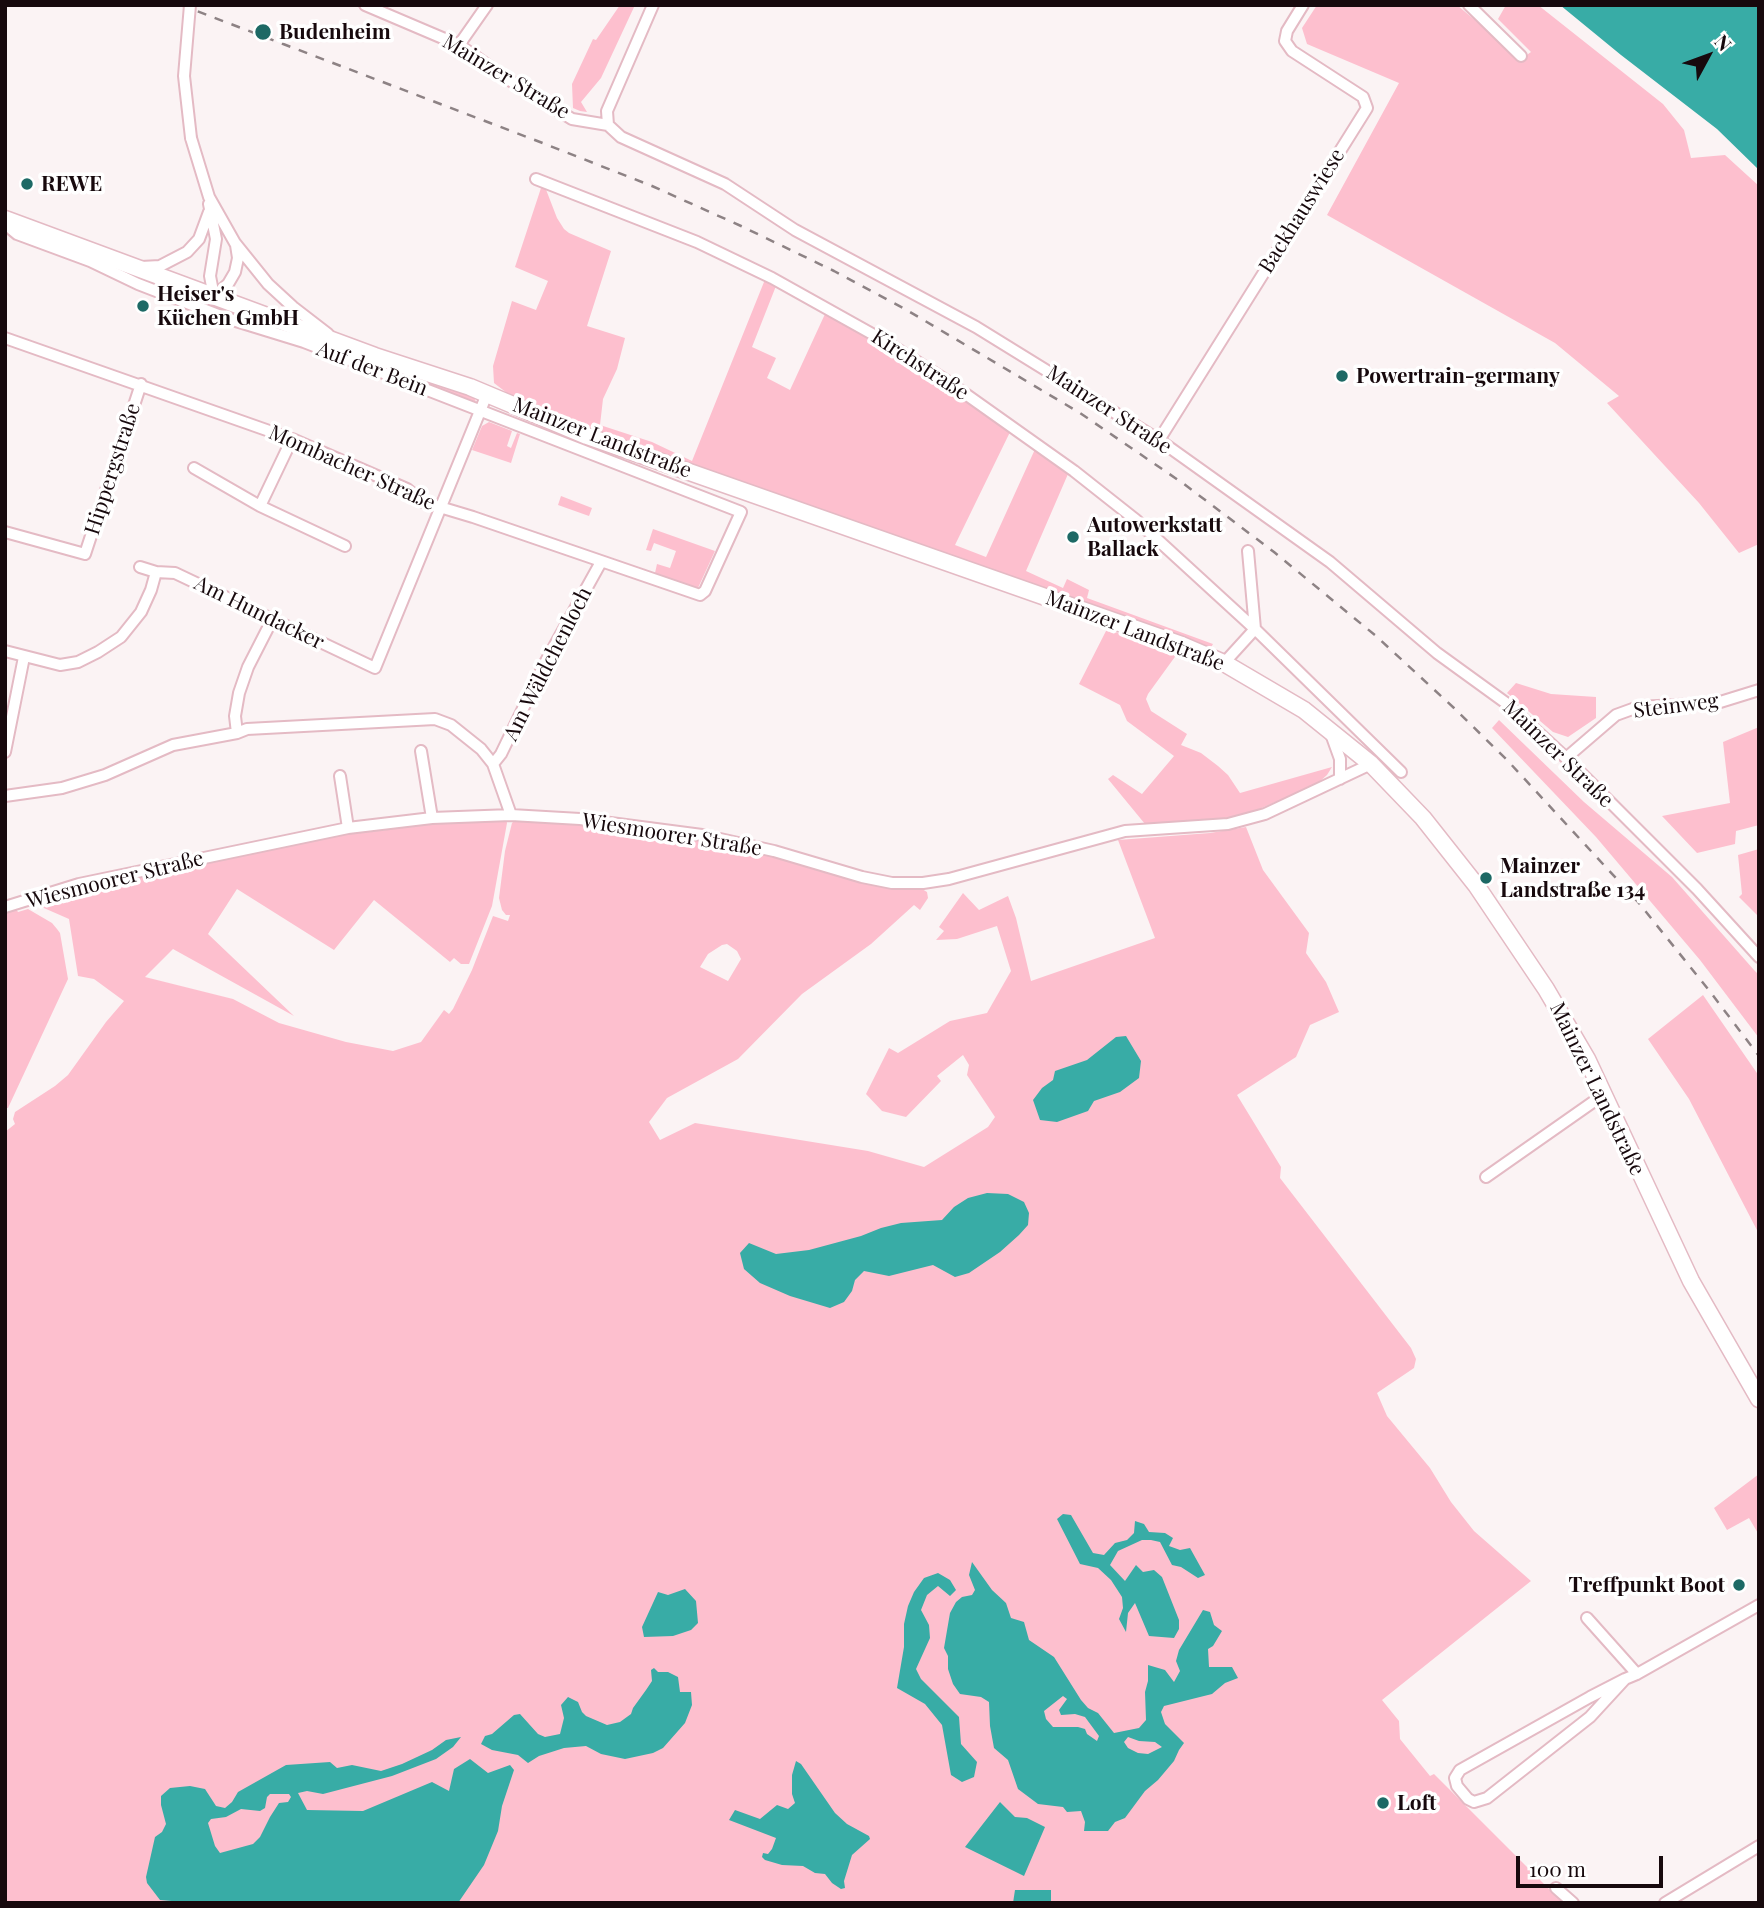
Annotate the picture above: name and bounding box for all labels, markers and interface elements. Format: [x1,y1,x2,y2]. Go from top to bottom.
place label: Budenheim [279,19,391,45]
north arrow [1673,21,1743,91]
marker: Budenheim [253,22,273,42]
street label: Mainzer Straße [438,29,574,125]
text: N [1710,29,1738,56]
street label: Backhauswiese [1254,144,1350,278]
place label: REWE [41,171,102,197]
marker: REWE [19,176,35,192]
place label: Heiser's Küchen GmbH [157,281,299,331]
marker: Heiser's Küchen GmbH [135,298,151,314]
street label: Kirchstraße [867,324,973,406]
street label: Auf der Bein [313,336,431,402]
street label: Mainzer Straße [1042,360,1176,460]
place label: Powertrain-germany [1356,363,1560,389]
marker: Powertrain-germany [1334,368,1350,384]
street label: Mainzer Landstraße [509,392,695,484]
street label: Hippergstraße [80,400,146,538]
street label: Mombacher Straße [265,420,439,516]
place label: Autowerkstatt Ballack [1087,512,1222,562]
marker: Autowerkstatt Ballack [1065,529,1081,545]
street label: Am Hundacker [190,571,328,655]
street label: Am Wäldchenloch [498,583,598,745]
street label: Mainzer Landstraße [1042,585,1228,677]
street label: Steinweg [1632,688,1720,724]
street label: Mainzer Straße [1497,695,1619,813]
street label: Wiesmoorer Straße [580,808,764,862]
street label: Wiesmoorer Straße [24,846,206,914]
place label: Mainzer Landstraße 134 [1500,853,1645,903]
marker: Mainzer Landstraße 134 [1478,870,1494,886]
street label: Mainzer Landstraße [1544,998,1650,1180]
place label: Treffpunkt Boot [1569,1572,1725,1598]
marker: Treffpunkt Boot [1731,1577,1747,1593]
place label: Loft [1397,1790,1436,1816]
marker: Loft [1375,1795,1391,1811]
scale bar [1519,1842,1666,1886]
text: 100 m [1529,1854,1586,1882]

